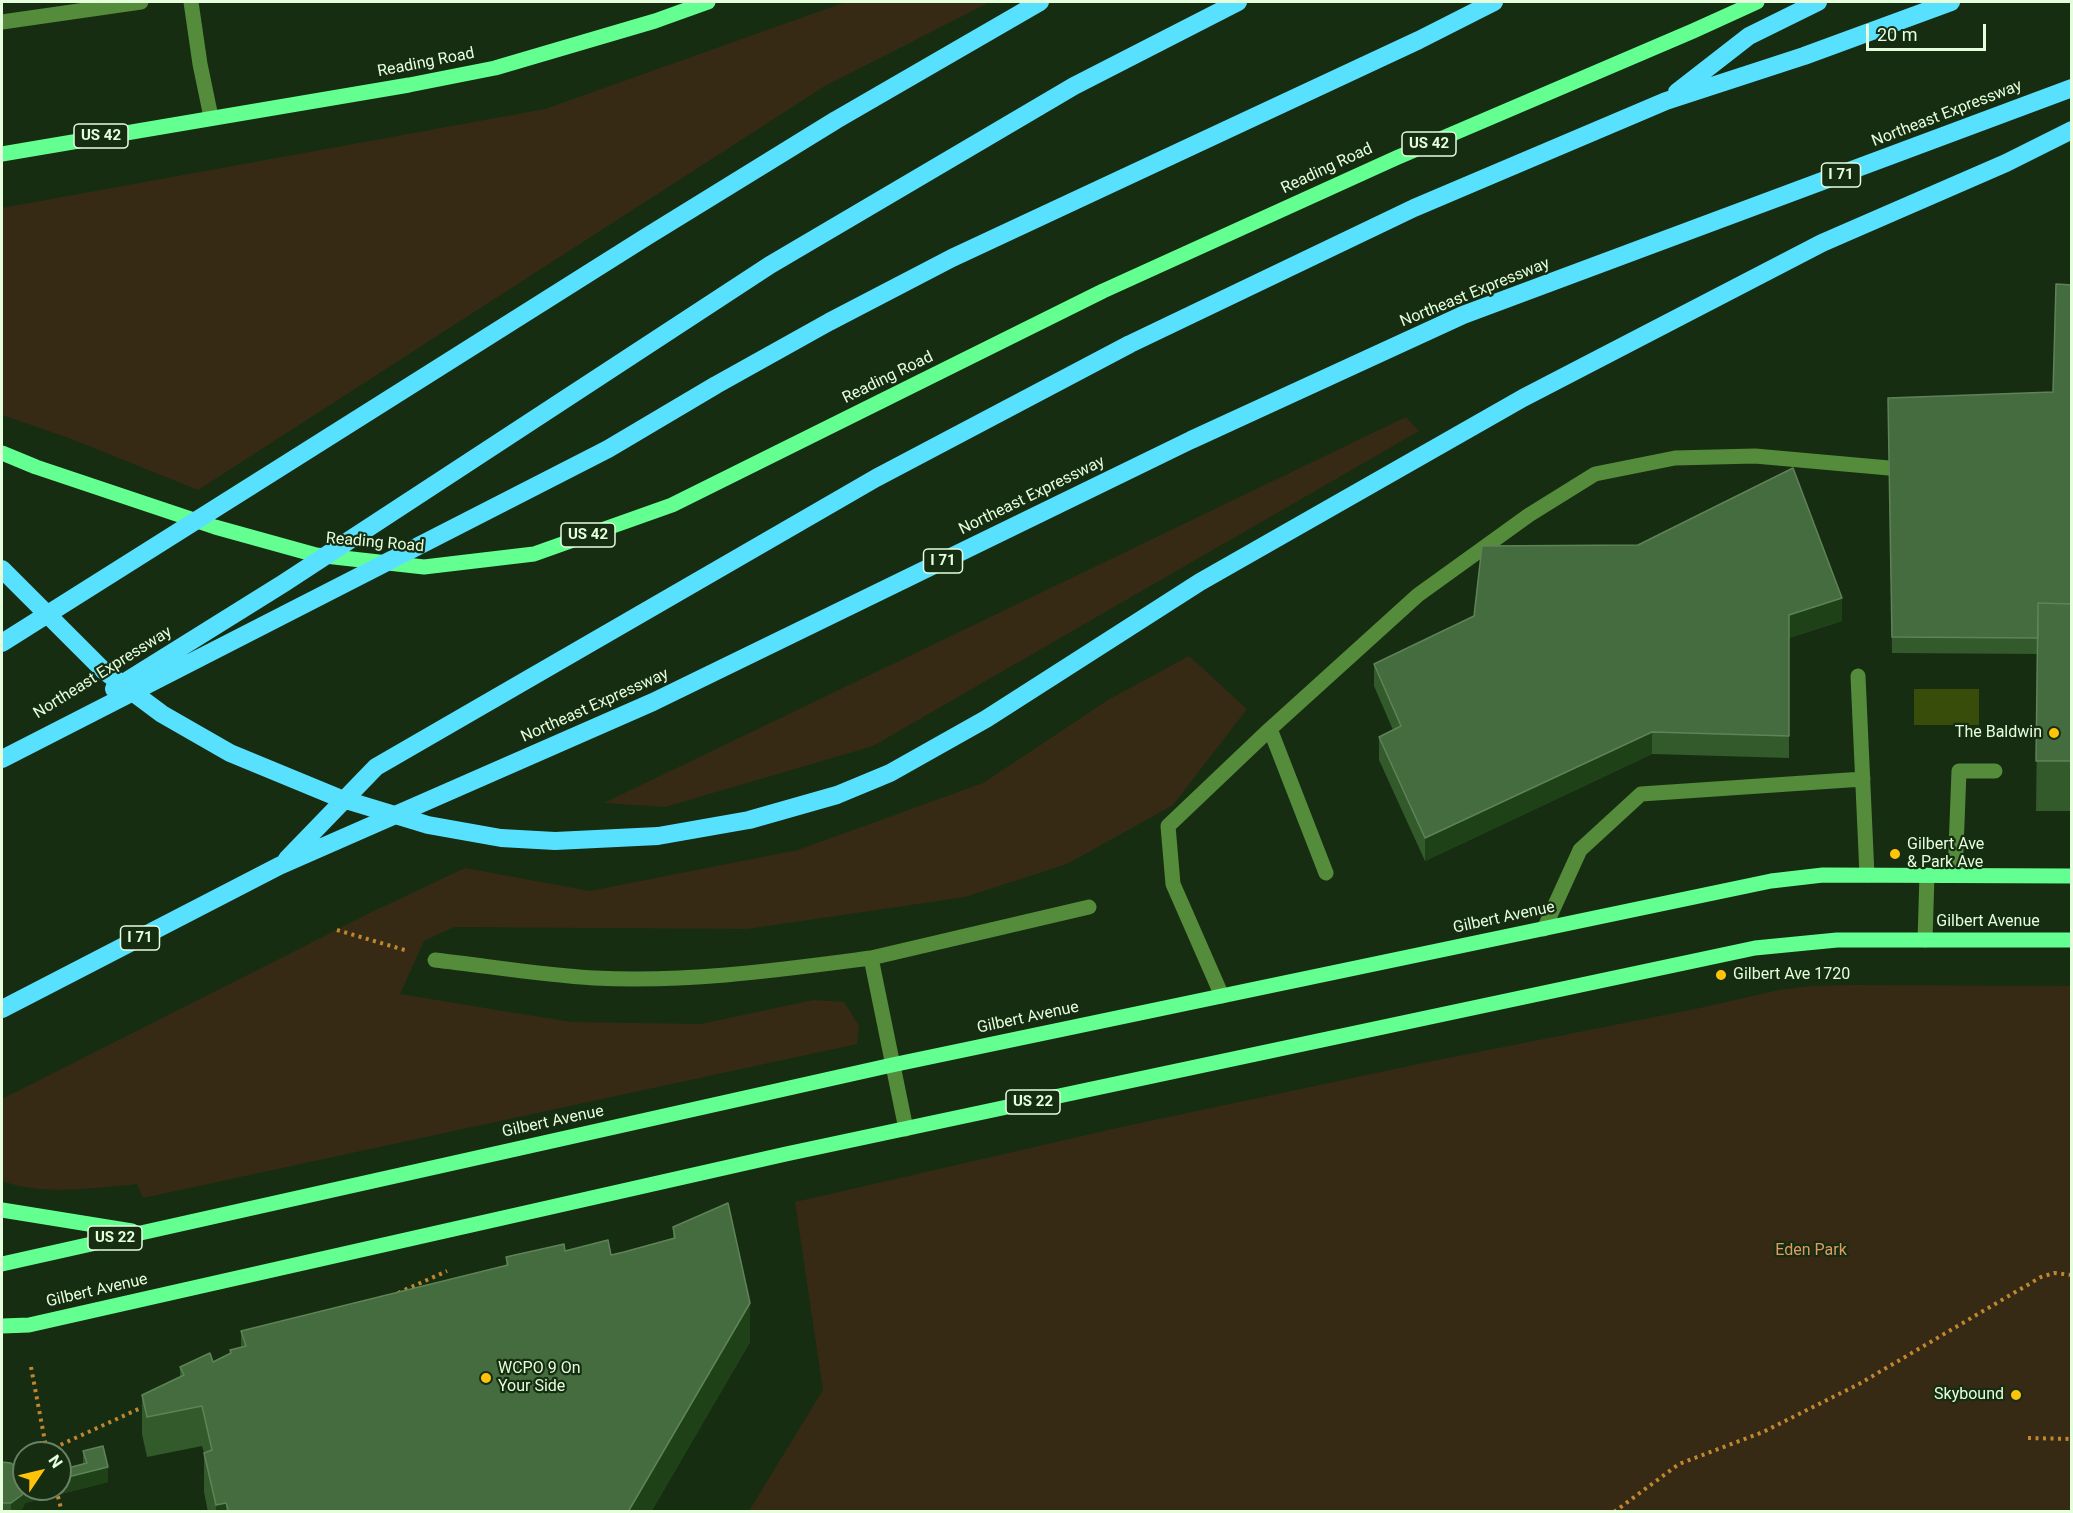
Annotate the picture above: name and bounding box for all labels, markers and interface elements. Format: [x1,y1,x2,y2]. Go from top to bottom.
scale bar [1869,12,1989,50]
text: 20 m [1877,24,1917,45]
street label: Reading Road [376,44,476,82]
street label: Northeast Expressway [1869,76,2025,152]
road number: US 42 [74,124,128,148]
road number: US 42 [1402,132,1456,156]
street label: Reading Road [1278,139,1376,199]
road number: I 71 [1822,163,1860,187]
street label: Northeast Expressway [1397,254,1553,332]
street label: Reading Road [840,348,936,408]
street label: Northeast Expressway [956,452,1108,540]
road number: US 42 [561,523,615,547]
street label: Reading Road [325,529,425,557]
road number: I 71 [924,549,962,573]
street label: Northeast Expressway [30,623,176,723]
street label: Northeast Expressway [518,665,672,747]
place label: The Baldwin [1955,723,2042,743]
marker: The Baldwin [2047,726,2061,740]
place label: Gilbert Ave & Park Ave [1907,835,1984,873]
marker: Gilbert Ave & Park Ave [1888,847,1902,861]
street label: Gilbert Avenue [1451,898,1557,938]
street label: Gilbert Avenue [1936,912,2040,932]
road number: I 71 [120,926,160,950]
place label: Gilbert Ave 1720 [1733,965,1850,985]
marker: Gilbert Ave 1720 [1714,968,1728,982]
street label: Gilbert Avenue [975,998,1081,1038]
road number: US 22 [1006,1090,1060,1114]
street label: Gilbert Avenue [500,1102,606,1142]
road number: US 22 [88,1226,142,1250]
park label: Eden Park [1775,1241,1847,1261]
street label: Gilbert Avenue [44,1270,150,1312]
place label: WCPO 9 On Your Side [498,1359,580,1397]
marker: WCPO 9 On Your Side [479,1371,493,1385]
place label: Skybound [1934,1385,2004,1405]
marker: Skybound [2009,1388,2023,1402]
north arrow [12,1441,72,1501]
text: N [44,1451,67,1472]

